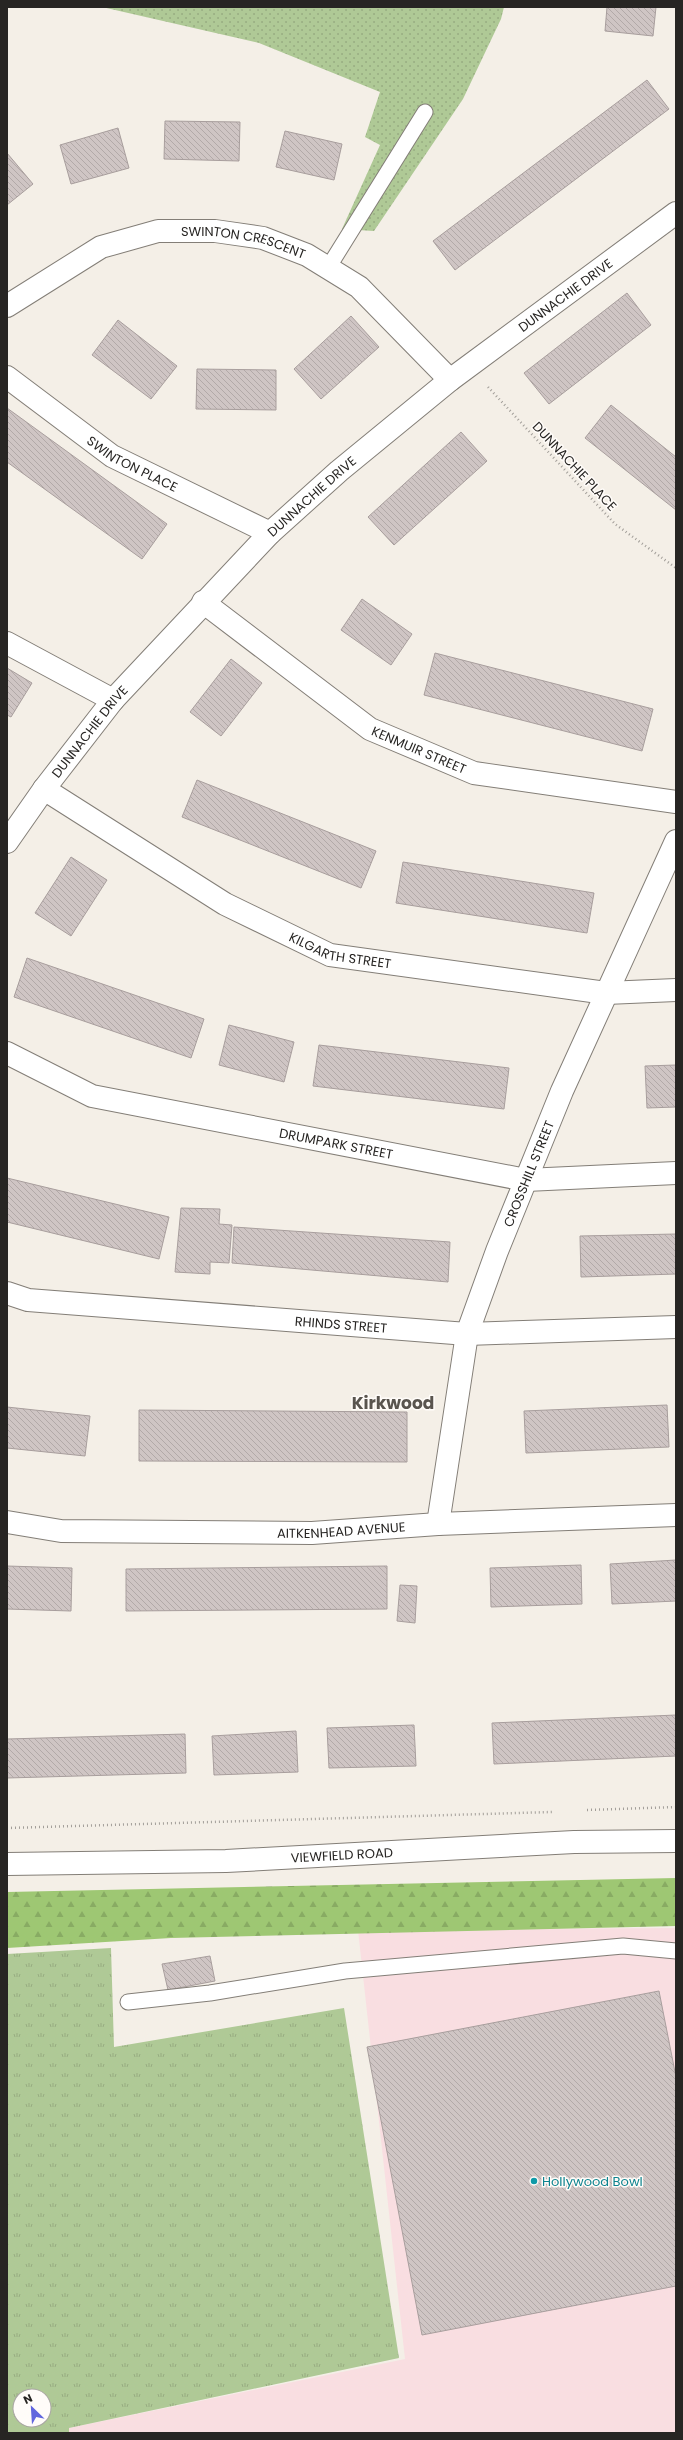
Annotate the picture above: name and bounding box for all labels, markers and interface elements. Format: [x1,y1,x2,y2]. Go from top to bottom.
street label: SWINTON CRESCENT [181,222,308,264]
street label: DUNNACHIE DRIVE [514,254,617,337]
street label: DUNNACHIE PLACE [528,417,621,515]
street label: SWINTON PLACE [83,431,181,497]
street label: DUNNACHIE DRIVE [263,452,360,541]
street label: DUNNACHIE DRIVE [47,681,132,782]
street label: KENMUIR STREET [369,722,469,779]
street label: KILGARTH STREET [286,928,392,973]
street label: CROSSHILL STREET [499,1118,559,1230]
street label: DRUMPARK STREET [278,1123,395,1164]
street label: RHINDS STREET [294,1312,388,1338]
district label: Kirkwood [352,1391,434,1415]
street label: AITKENHEAD AVENUE [277,1517,406,1543]
street label: VIEWFIELD ROAD [290,1843,393,1867]
place label: Hollywood Bowl [542,2172,643,2191]
marker: Hollywood Bowl [529,2176,539,2186]
north arrow [12,2388,52,2428]
text: N [21,2390,35,2408]

